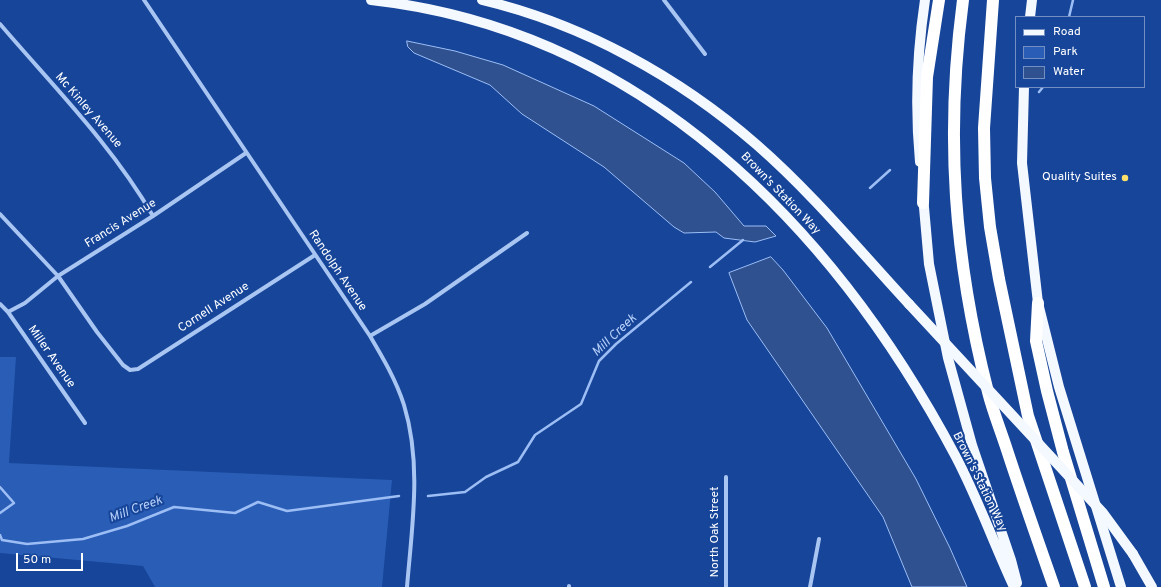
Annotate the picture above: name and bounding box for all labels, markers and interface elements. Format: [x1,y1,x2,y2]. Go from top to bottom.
legend [1015,16,1145,88]
text: Road [1053,24,1081,40]
text: Park [1053,44,1078,60]
text: Water [1053,64,1085,80]
street label: Mc Kinley Avenue [51,70,125,152]
street label: Brown's Station Way [737,150,823,238]
place label: Quality Suites [1042,171,1117,185]
marker: Quality Suites [1120,173,1130,183]
street label: Francis Avenue [83,196,159,252]
street label: Randolph Avenue [305,228,369,314]
street label: Cornell Avenue [176,280,252,336]
water label: Mill Creek [589,311,641,361]
street label: Miller Avenue [24,323,78,391]
street label: Brown's Station Way [949,430,1009,534]
street label: North Oak Street [709,487,723,577]
water label: Mill Creek [107,493,165,527]
scale bar [18,545,85,571]
text: 50 m [23,552,51,568]

